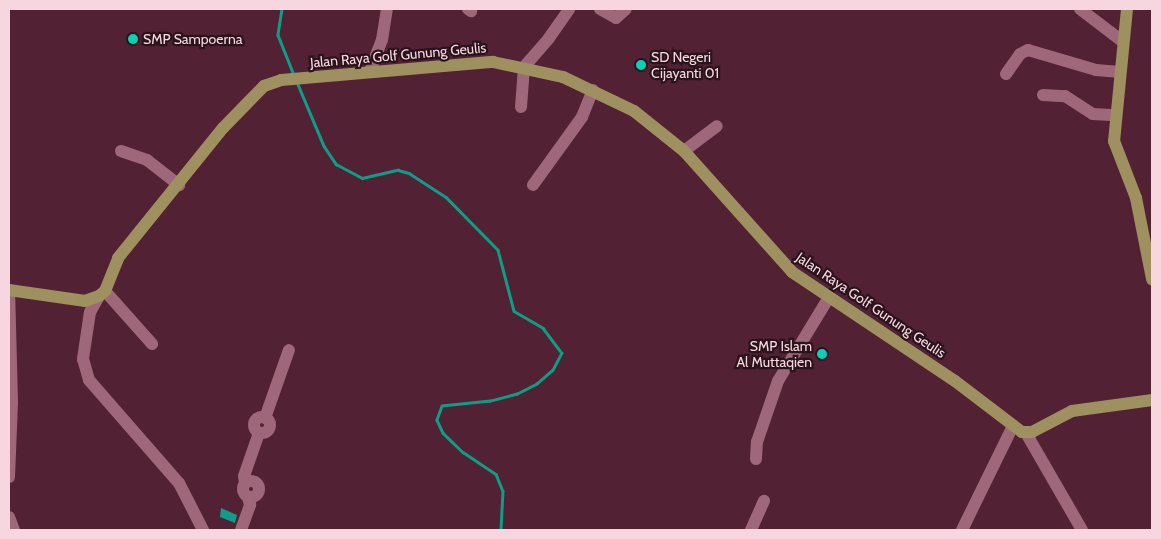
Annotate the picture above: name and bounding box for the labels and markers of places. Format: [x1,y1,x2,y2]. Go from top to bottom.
place label: SMP Sampoerna [143,31,242,47]
marker: SMP Sampoerna [127,33,139,45]
place label: SD Negeri Cijayanti 01 [651,49,719,82]
marker: SD Negeri Cijayanti 01 [635,59,647,71]
place label: SMP Islam Al Muttaqien [737,338,812,371]
marker: SMP Islam Al Muttaqien [816,348,828,360]

